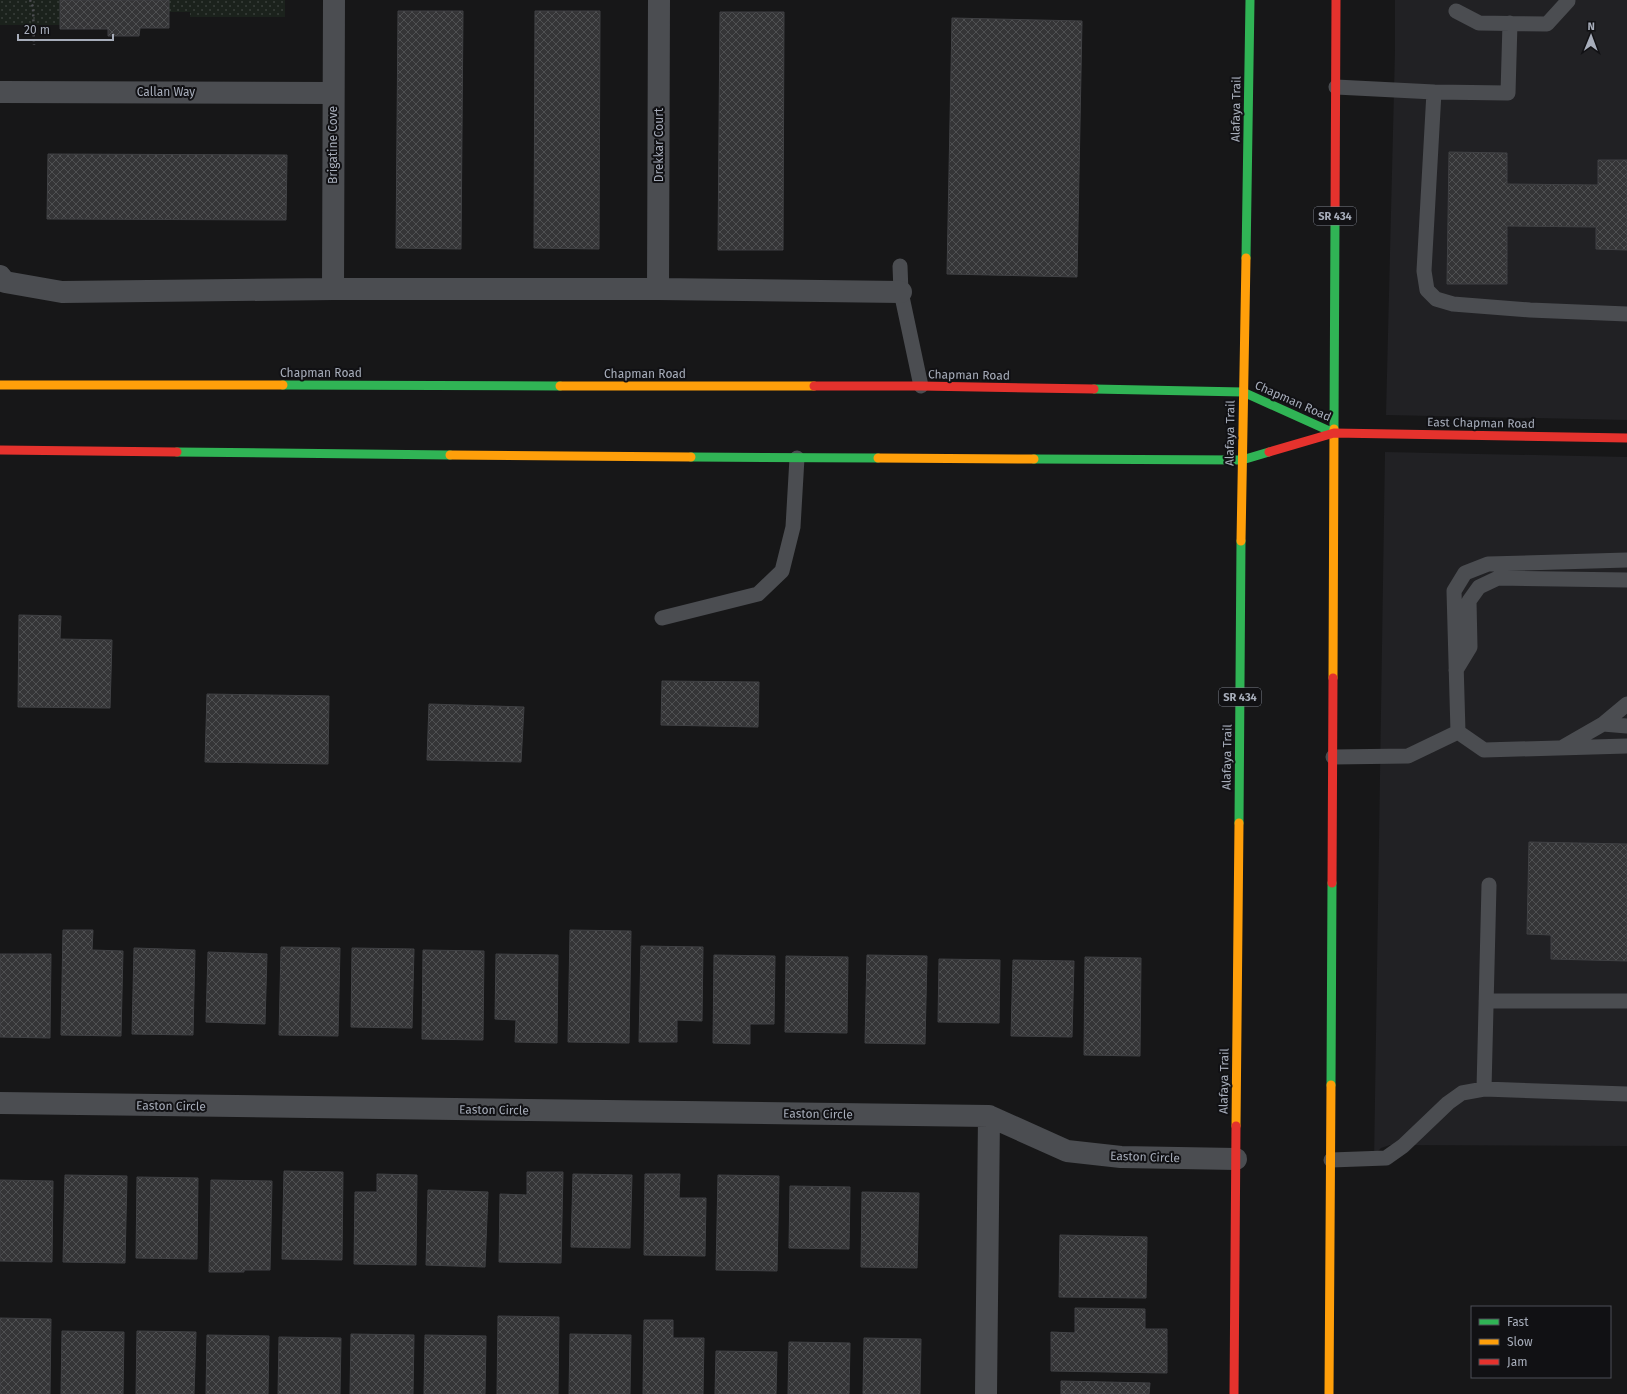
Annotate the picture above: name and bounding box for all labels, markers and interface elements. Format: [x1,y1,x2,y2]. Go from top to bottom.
scale bar [18,16,113,42]
north arrow [1571,16,1611,56]
text: N [1587,20,1595,33]
text: 20 m [24,23,50,37]
street label: Alafaya Trail [1228,75,1244,142]
street label: Callan Way [137,85,195,99]
street label: Brigatine Cove [326,106,340,184]
street label: Drekkar Court [652,107,666,182]
road number: SR 434 [1314,207,1356,225]
street label: Chapman Road [280,366,362,380]
street label: Chapman Road [604,367,686,381]
street label: Chapman Road [928,367,1010,383]
street label: Chapman Road [1253,378,1333,424]
street label: Alafaya Trail [1222,399,1238,466]
street label: East Chapman Road [1427,415,1535,431]
road number: SR 434 [1219,688,1261,706]
street label: Alafaya Trail [1219,723,1235,790]
street label: Alafaya Trail [1216,1047,1232,1114]
street label: Easton Circle [136,1098,206,1114]
street label: Easton Circle [459,1102,529,1118]
street label: Easton Circle [783,1106,853,1122]
street label: Easton Circle [1110,1149,1180,1165]
legend [1471,1306,1611,1378]
text: Fast [1507,1315,1529,1329]
text: Slow [1507,1335,1533,1349]
text: Jam [1507,1355,1527,1369]

